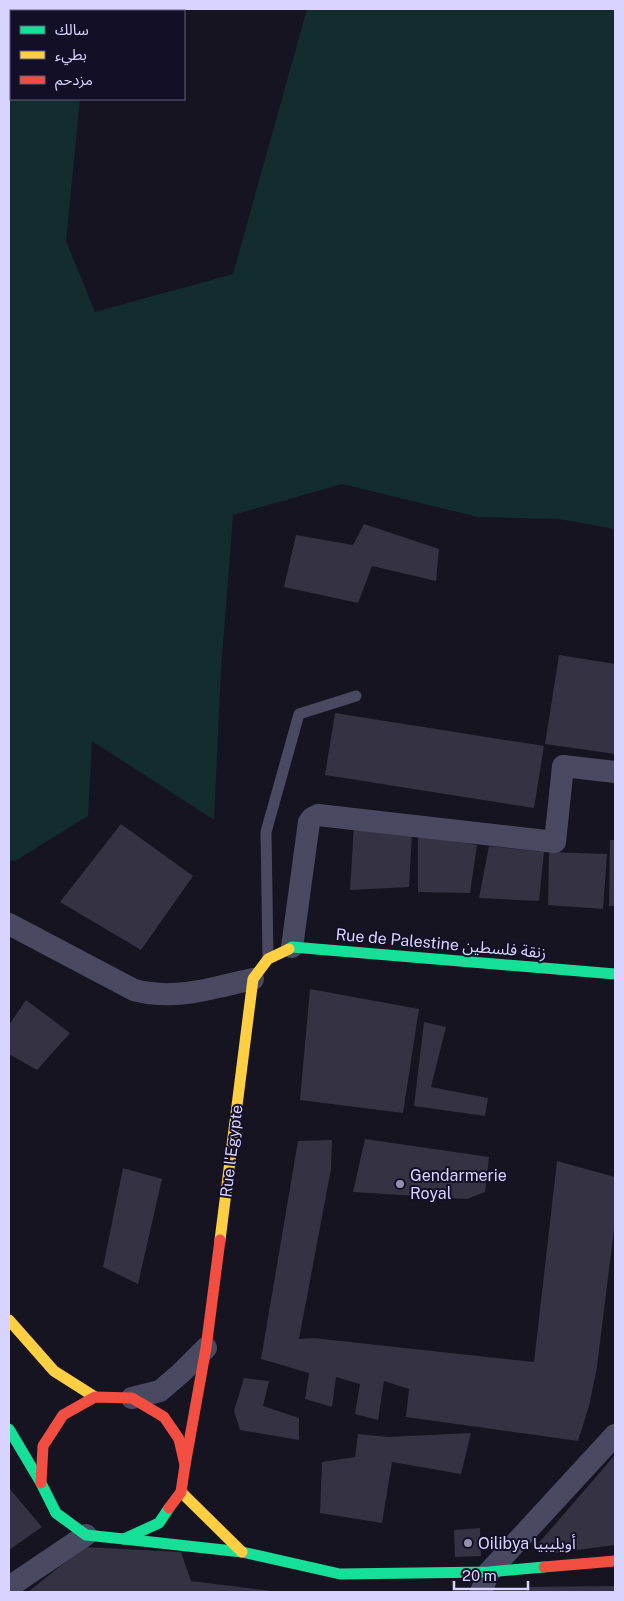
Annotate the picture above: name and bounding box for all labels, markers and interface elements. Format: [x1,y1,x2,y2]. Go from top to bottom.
legend [10,10,185,100]
text: سالك [55,21,89,38]
text: بطيء [55,46,87,66]
text: مزدحم [55,71,93,91]
street label: Rue de Palestine زنقة فلسطين [335,925,547,962]
street label: Rue l'Egypte [216,1104,247,1199]
place label: Gendarmerie Royal [410,1166,507,1203]
marker: Gendarmerie Royal [394,1178,406,1190]
place label: Oilibya أويليبيا [478,1534,576,1553]
marker: Oilibya أويليبيا [462,1537,474,1549]
scale bar [454,1558,528,1590]
text: 20 m [462,1567,497,1584]

